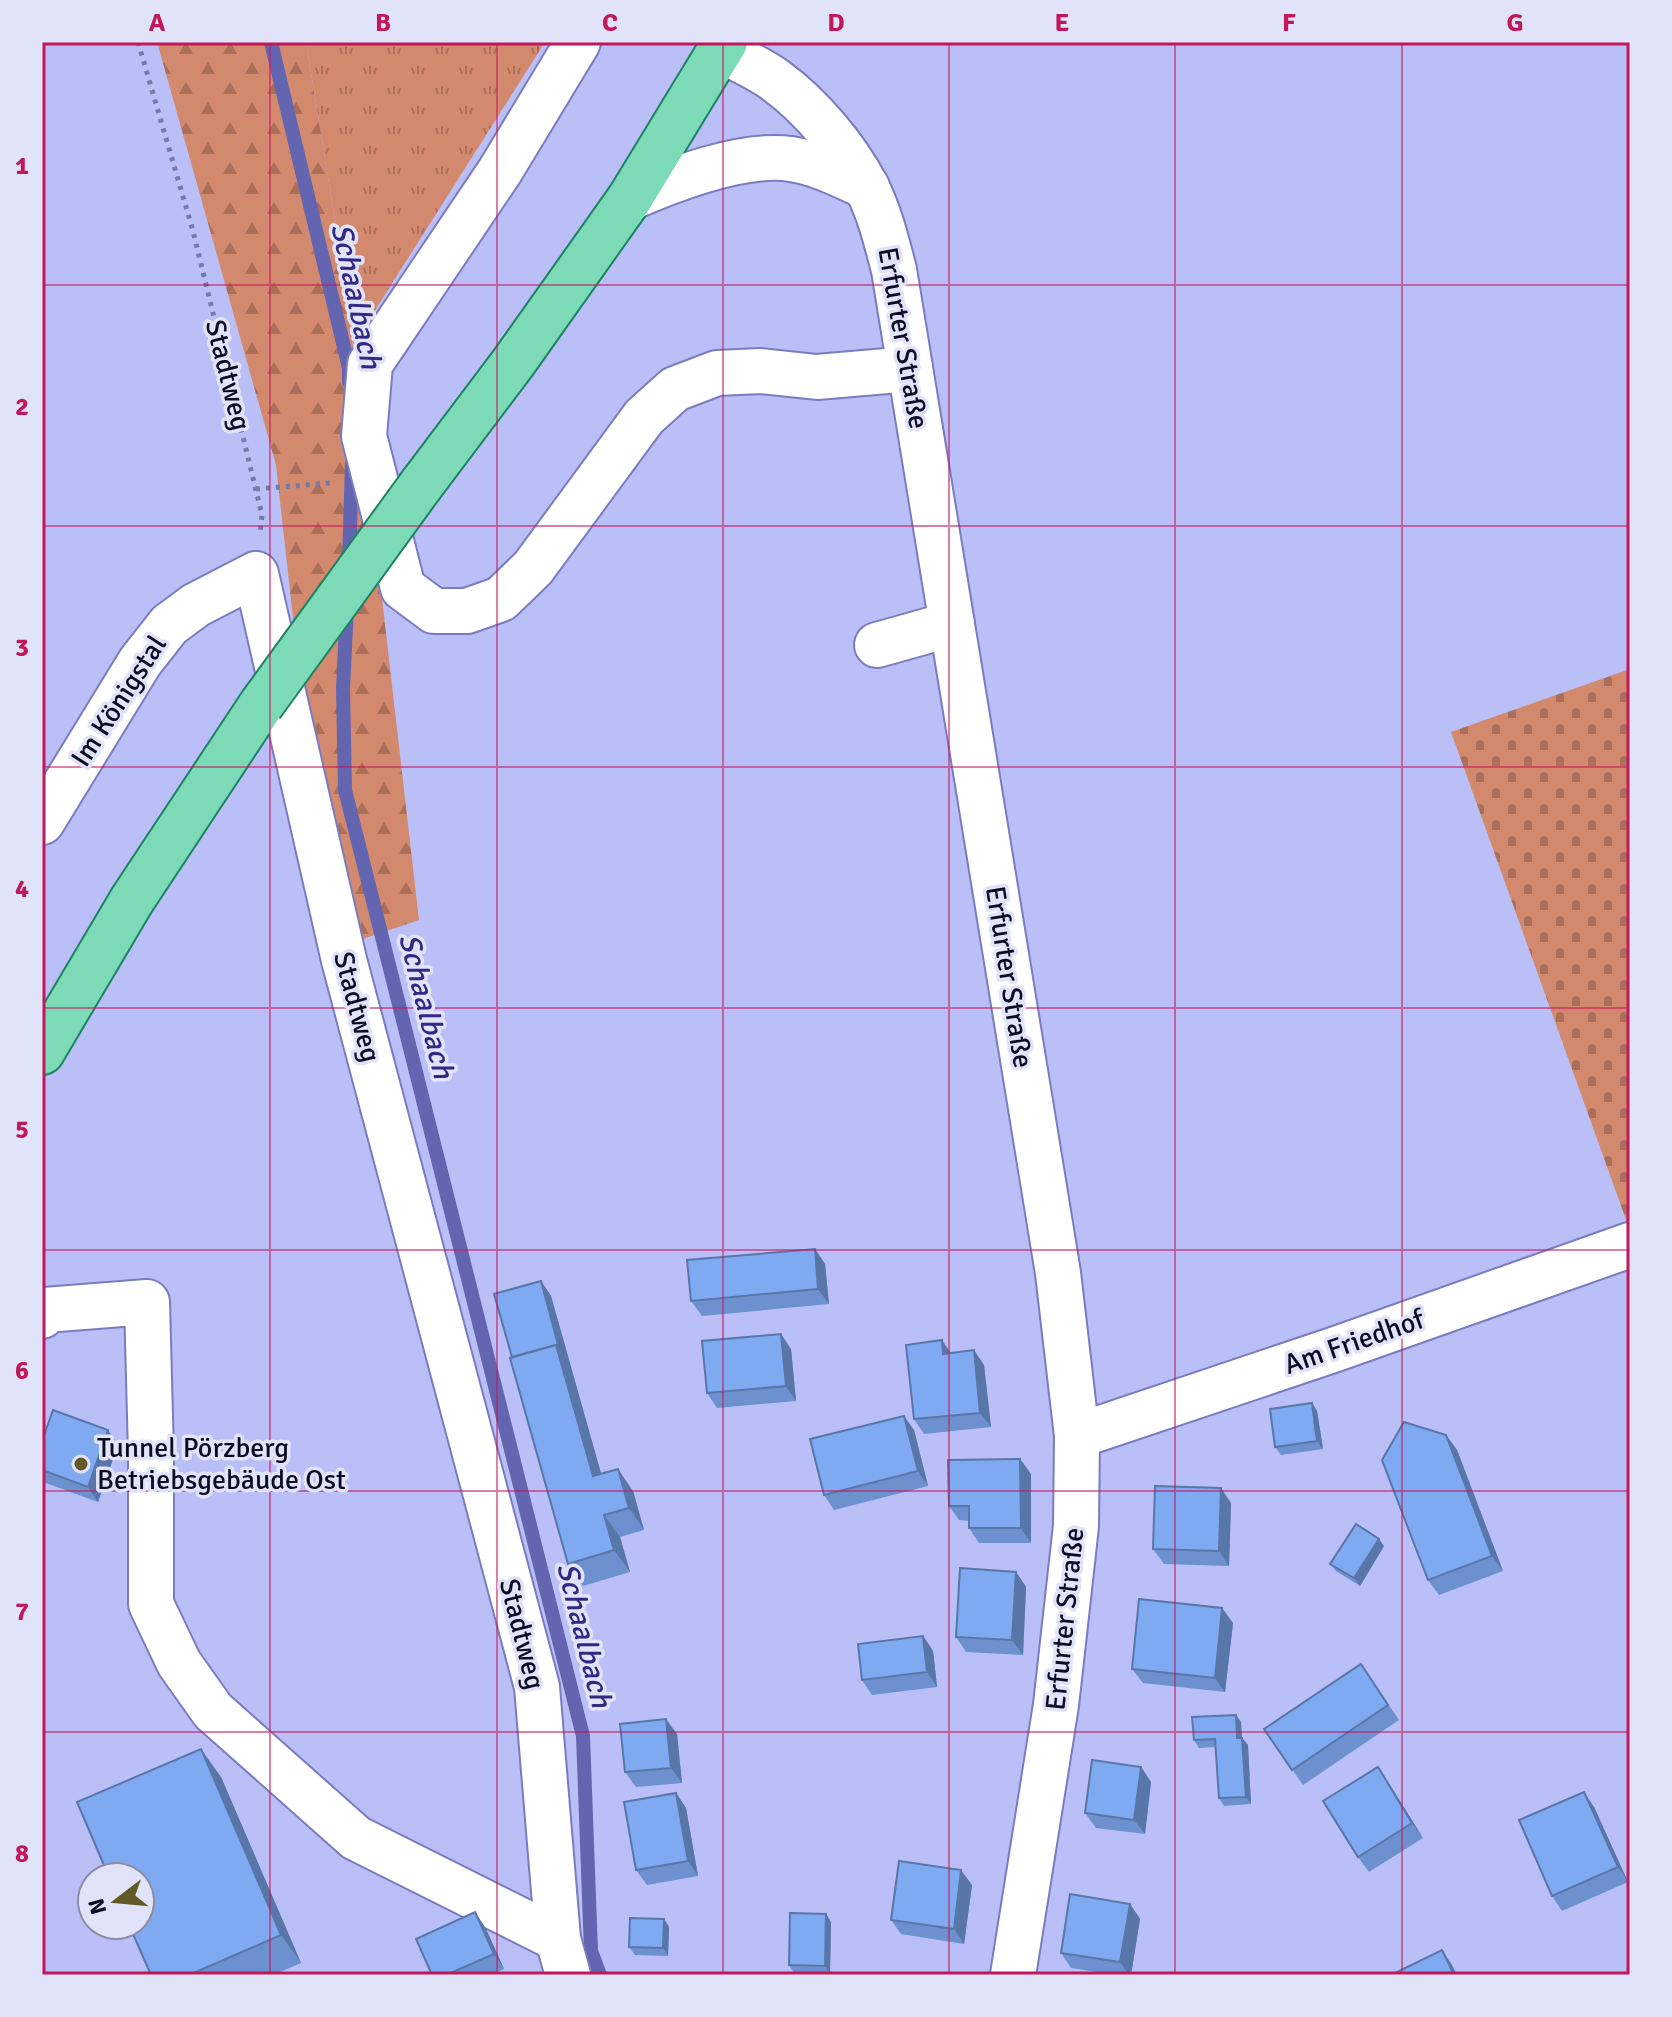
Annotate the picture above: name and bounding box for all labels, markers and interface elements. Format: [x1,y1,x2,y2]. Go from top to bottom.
text: A [149,7,166,39]
text: B [375,7,391,39]
text: C [602,7,618,39]
text: D [827,7,845,39]
text: E [1055,7,1069,39]
text: F [1282,7,1296,39]
text: G [1506,7,1524,39]
text: 1 [15,150,29,182]
water label: Schaalbach [323,220,390,373]
street label: Erfurter Straße [870,245,936,431]
street label: Stadtweg [198,316,258,434]
text: 2 [15,391,29,423]
street label: Im Königstal [64,629,174,773]
text: 3 [15,632,29,664]
text: 4 [15,873,29,905]
street label: Erfurter Straße [978,884,1040,1070]
water label: Schaalbach [390,930,462,1083]
street label: Stadtweg [326,948,388,1066]
text: 5 [15,1114,29,1146]
street label: Am Friedhof [1280,1302,1430,1382]
text: 6 [15,1355,29,1387]
place label: Tunnel Pörzberg Betriebsgebäude Ost [97,1431,346,1497]
marker: Tunnel Pörzberg Betriebsgebäude Ost [72,1455,90,1473]
street label: Erfurter Straße [1038,1526,1092,1712]
water label: Schaalbach [548,1559,620,1712]
street label: Stadtweg [492,1575,552,1693]
text: 7 [15,1596,29,1628]
text: 8 [15,1838,29,1870]
north arrow [76,1861,156,1941]
text: N [82,1895,112,1917]

